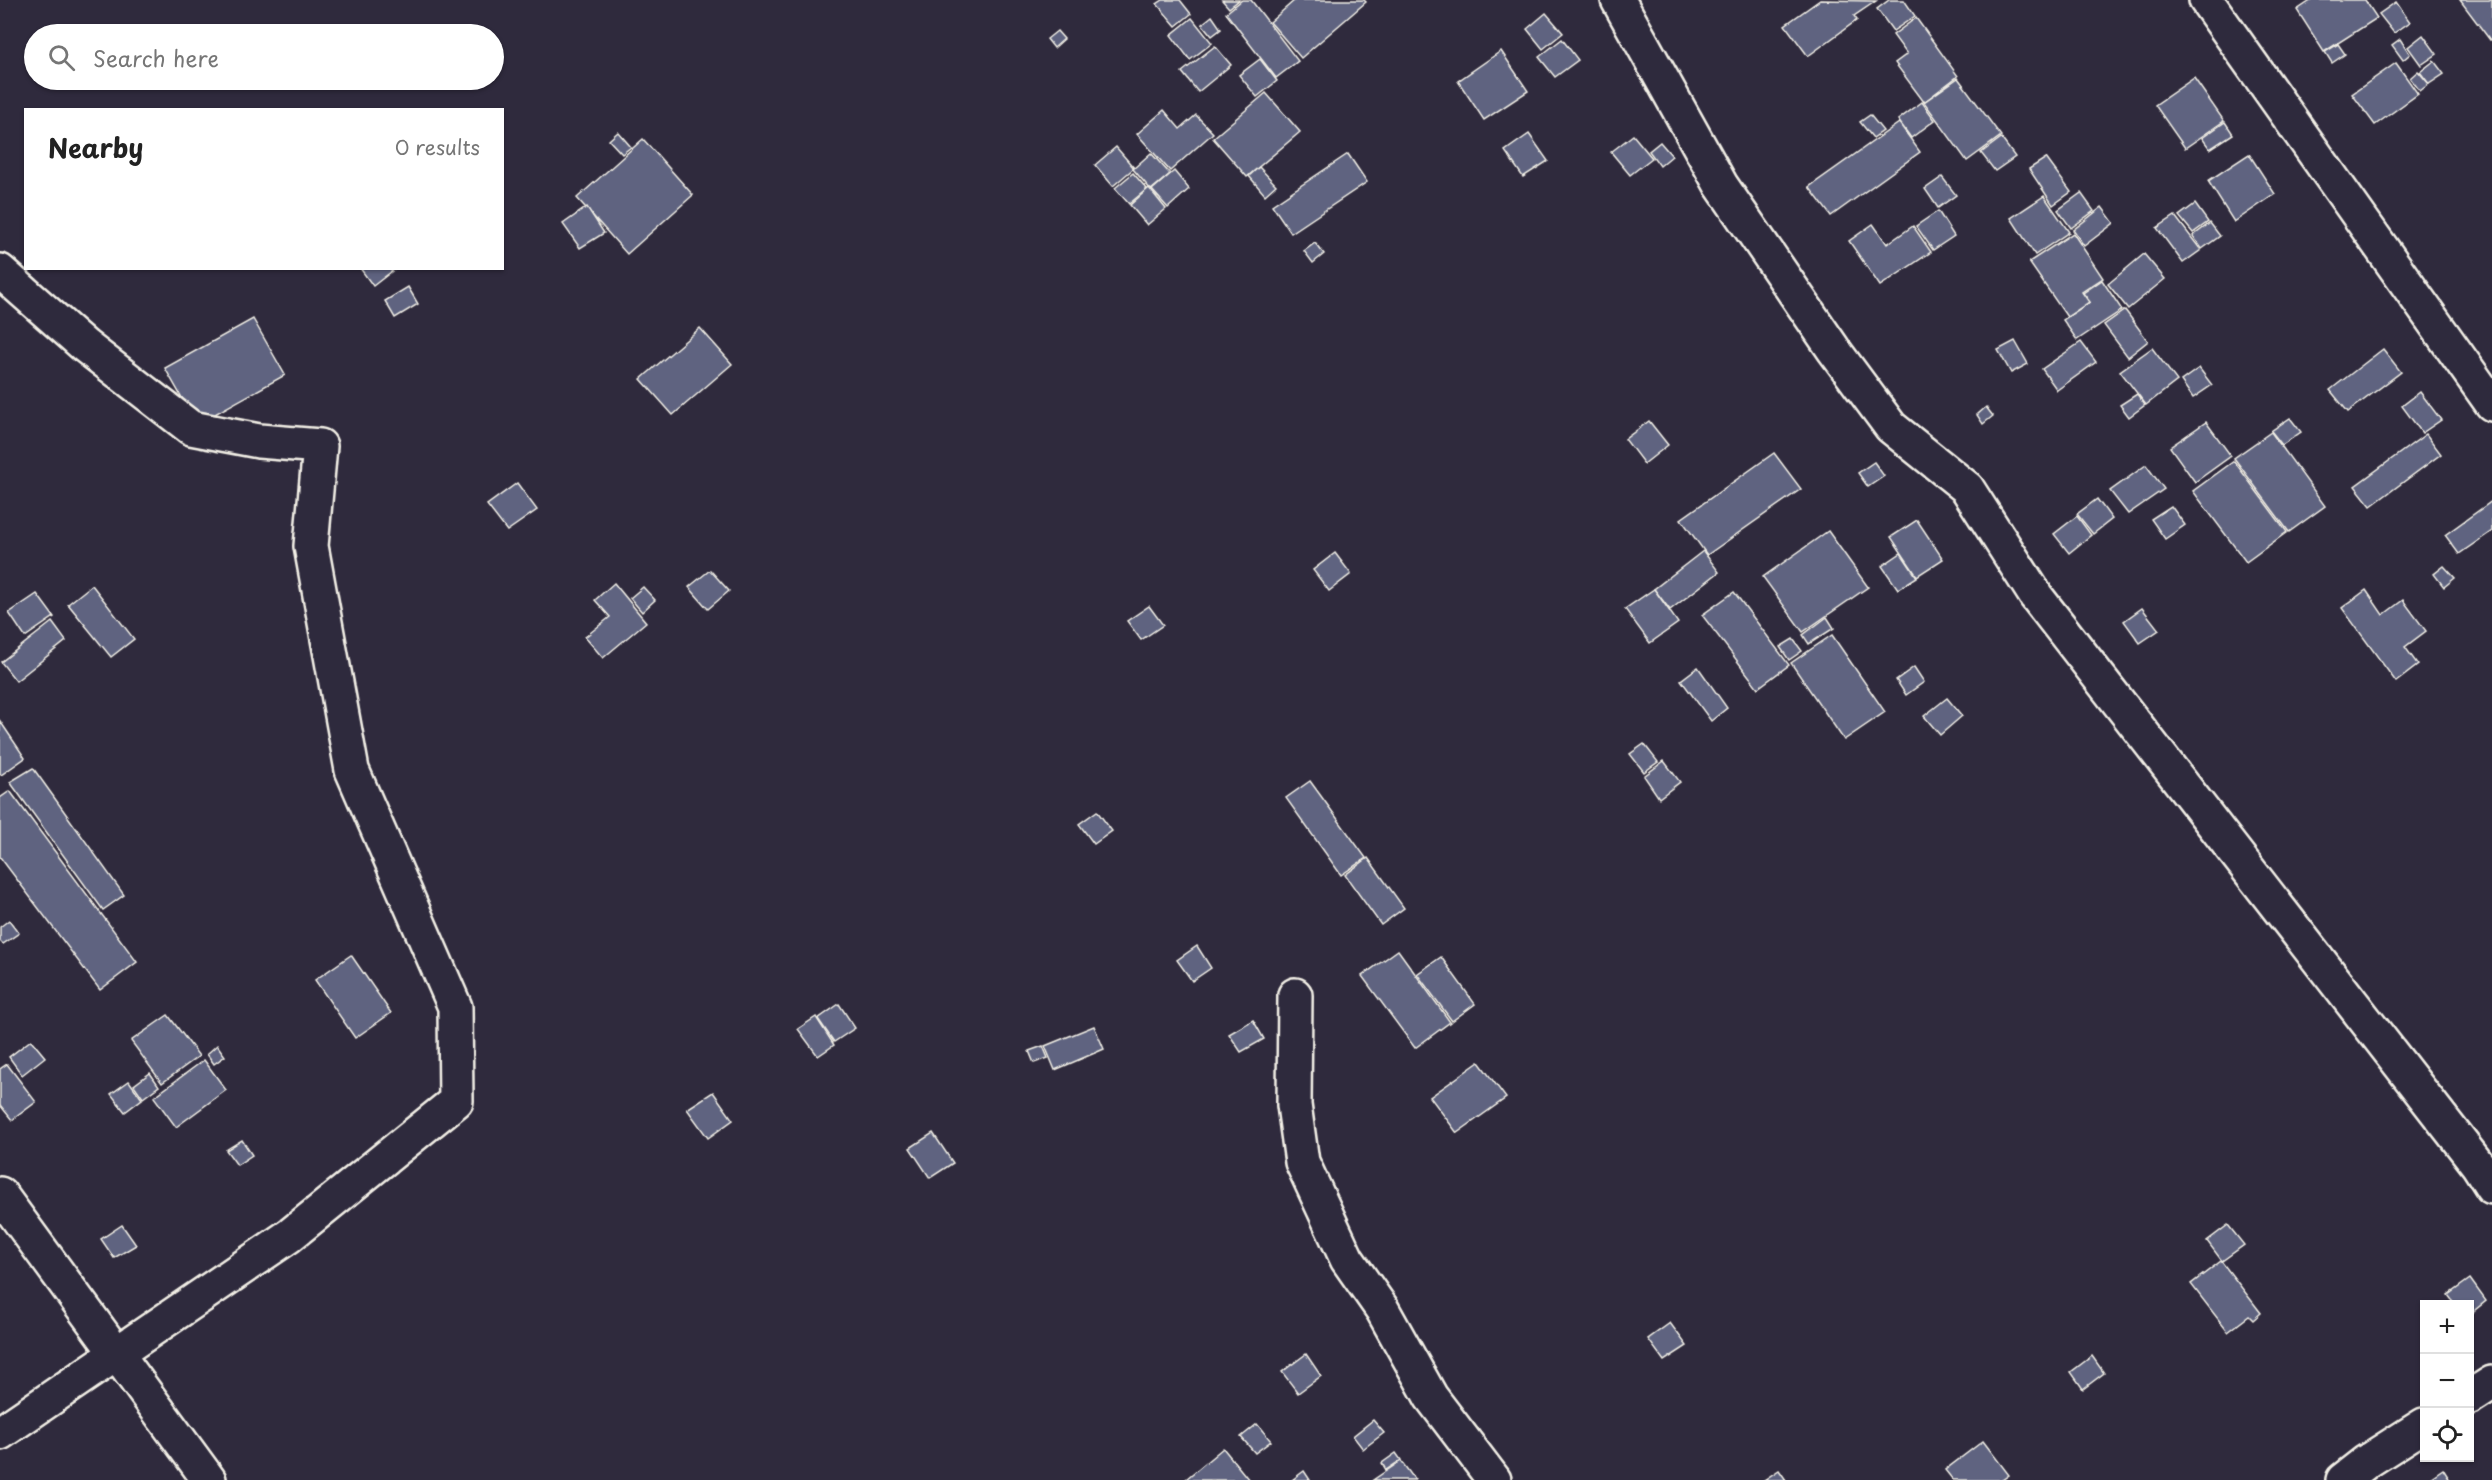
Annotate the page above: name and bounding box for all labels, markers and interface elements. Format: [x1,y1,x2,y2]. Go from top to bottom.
search box [24,24,504,90]
icon: search [45,41,78,74]
text: Search here [93,41,219,74]
text: Nearby [48,128,143,167]
text: 0 results [395,132,480,162]
map controls [2420,1300,2474,1462]
button: + [2420,1300,2474,1354]
button: − [2420,1354,2474,1408]
button: locate [2420,1408,2474,1462]

